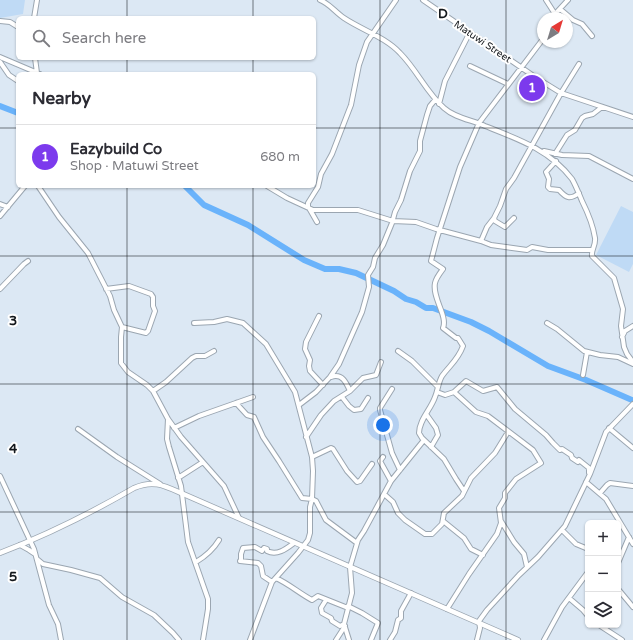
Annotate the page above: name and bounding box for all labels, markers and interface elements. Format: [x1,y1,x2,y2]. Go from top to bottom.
text: D [438,6,448,22]
north arrow [537,12,573,48]
search box [16,16,316,60]
street label: Matuwi Street [451,18,514,66]
icon: search [30,27,52,49]
text: Search here [62,29,146,47]
pin: 1 [519,73,545,103]
text: Nearby [32,88,91,109]
text: Eazybuild Co [70,140,162,158]
text: 1 [41,149,49,165]
text: 680 m [260,149,300,165]
text: Shop · Matuwi Street [70,158,199,174]
text: 3 [9,313,17,329]
your location [373,415,393,435]
text: 4 [9,441,18,457]
map controls [585,520,621,628]
button: + [585,520,621,556]
button: − [585,556,621,592]
text: 5 [9,569,17,585]
button: layers [585,592,621,628]

